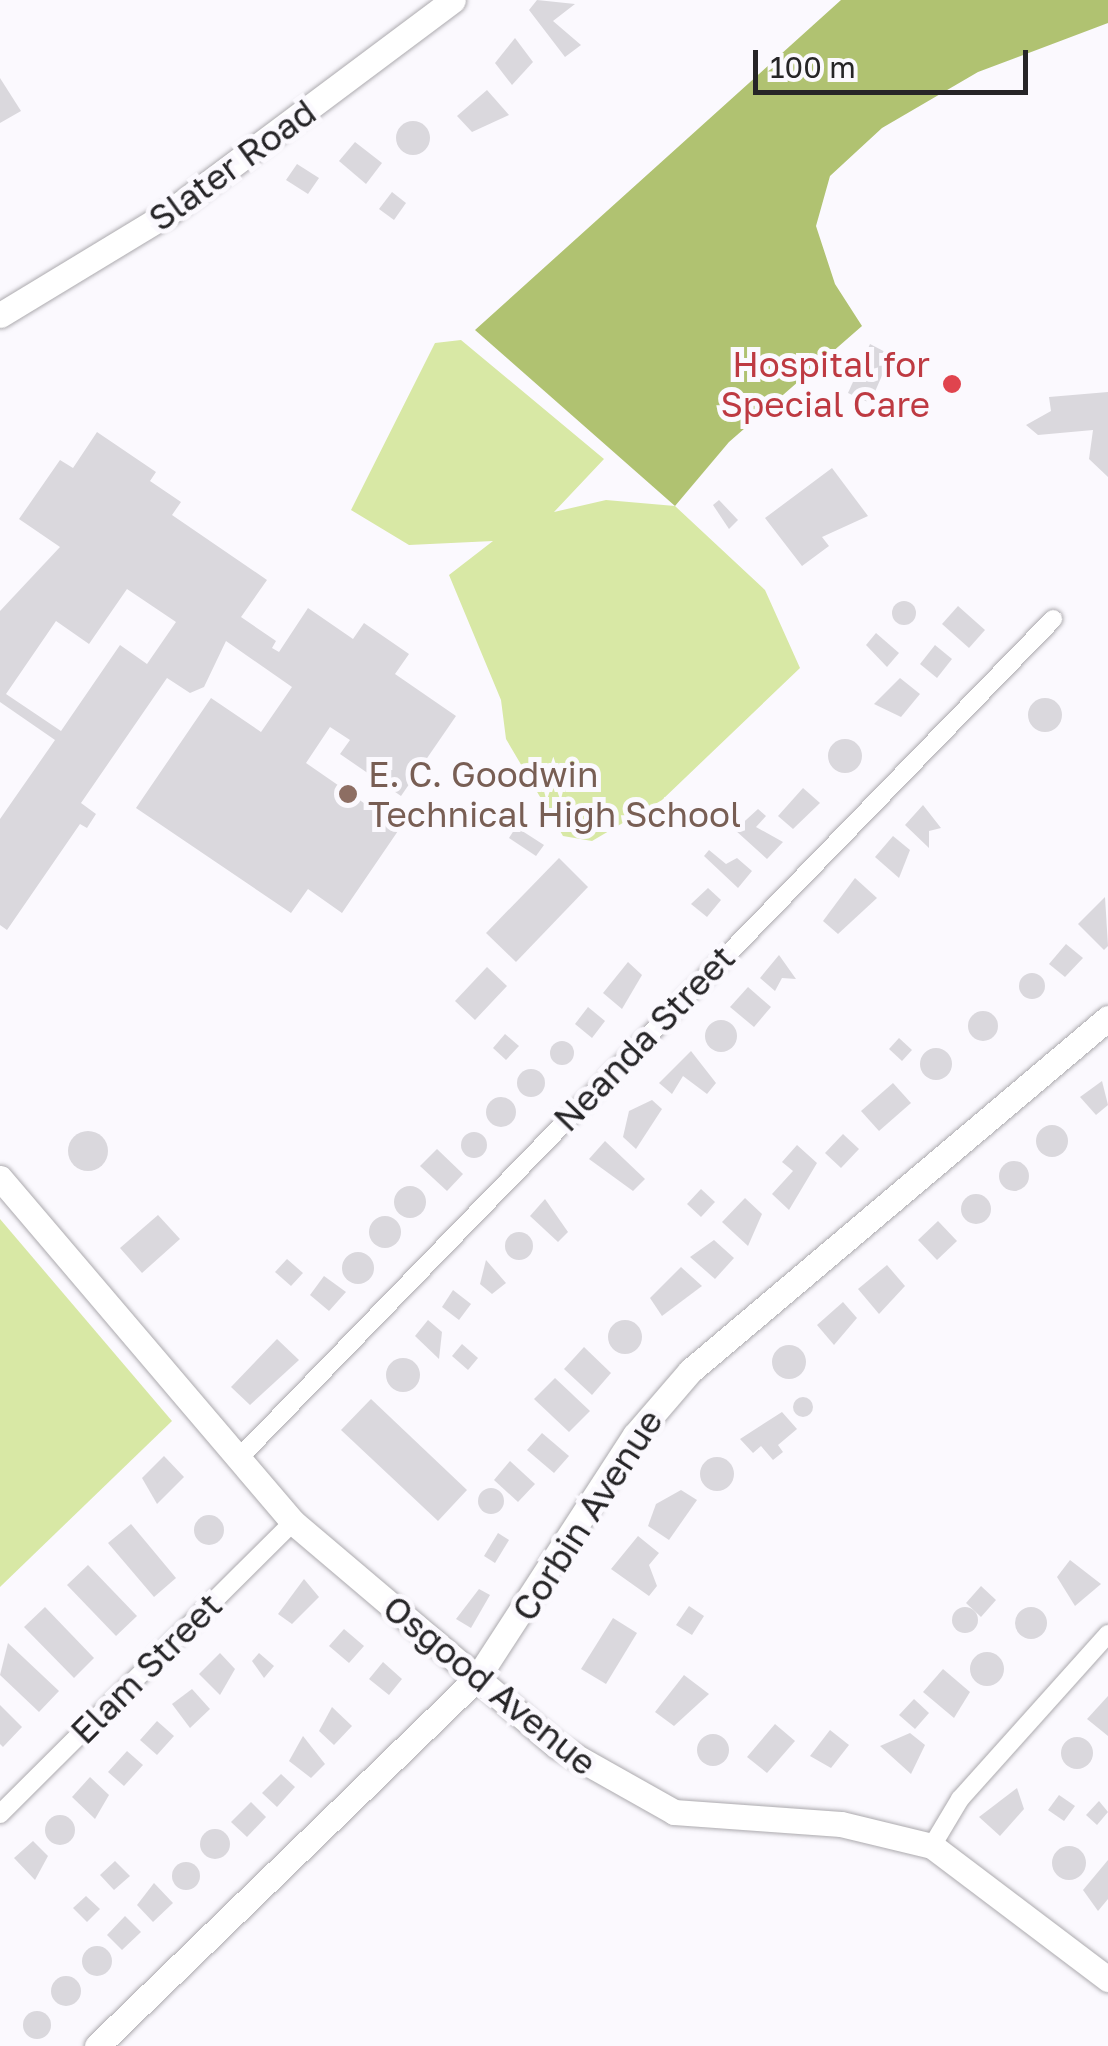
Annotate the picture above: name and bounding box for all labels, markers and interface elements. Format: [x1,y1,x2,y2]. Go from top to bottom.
scale bar [758,30,1033,92]
text: 100 m [770,49,856,85]
street label: Slater Road [141,91,323,239]
place label: Hospital for Special Care [720,343,930,425]
marker: Hospital for Special Care [939,371,965,397]
place label: E. C. Goodwin Technical High School [368,753,741,835]
marker: E. C. Goodwin Technical High School [337,783,359,805]
street label: Neanda Street [545,936,743,1140]
street label: Corbin Avenue [503,1402,671,1628]
street label: Elam Street [62,1584,230,1752]
street label: Osgood Avenue [375,1586,605,1784]

